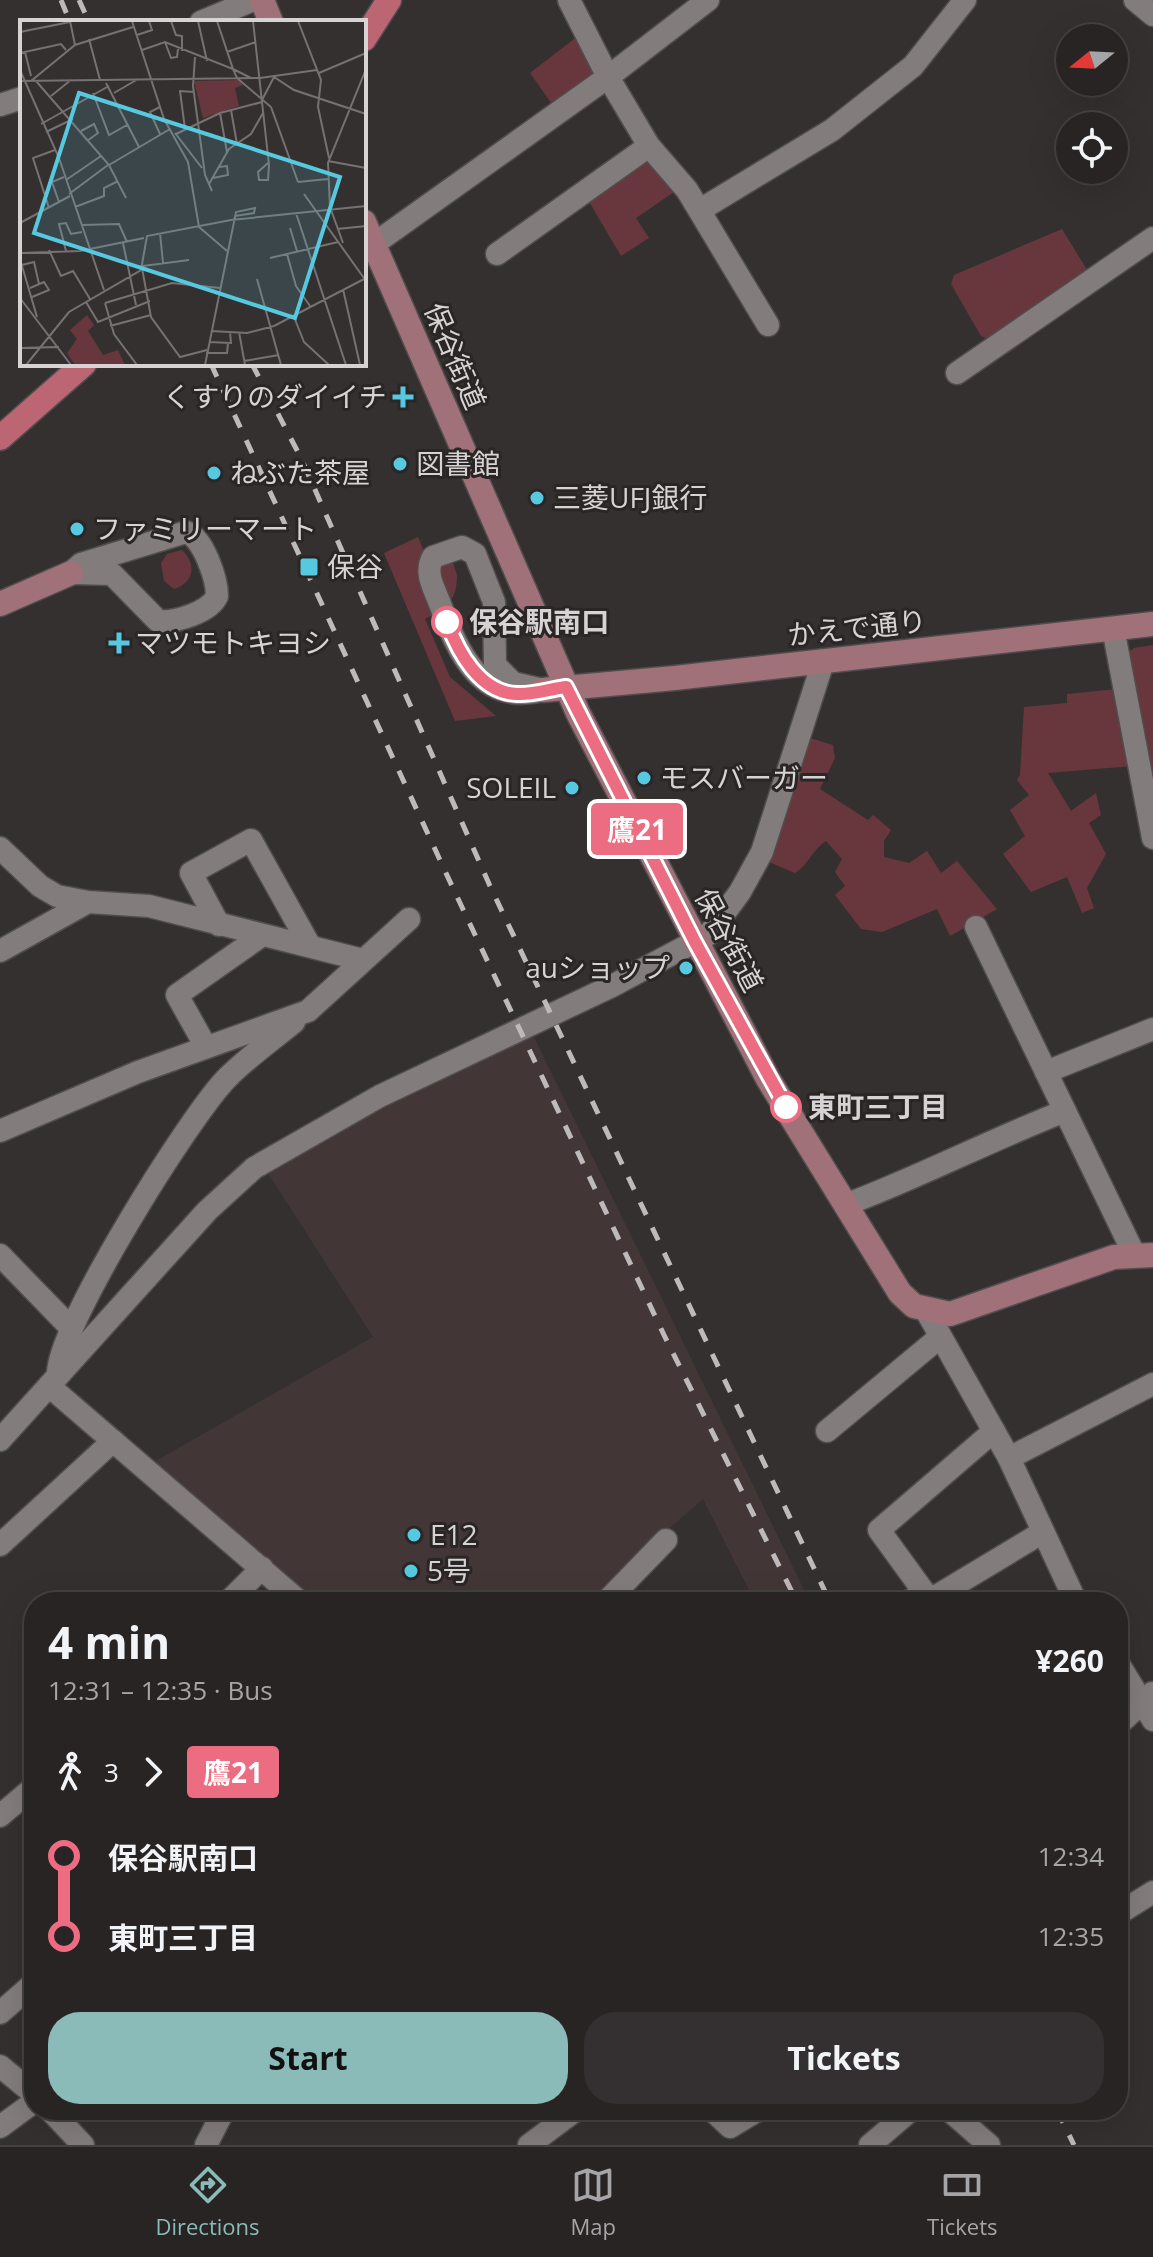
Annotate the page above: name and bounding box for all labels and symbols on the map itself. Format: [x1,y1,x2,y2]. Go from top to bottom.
inset map [20,20,366,366]
north arrow [1056,24,1128,96]
street label: 保谷街道 [417,297,495,415]
place label: くすりのダイイチ [163,377,387,415]
marker: くすりのダイイチ [394,388,412,406]
place label: 図書館 [416,444,500,482]
place label: ねぶた茶屋 [230,453,370,491]
marker: 図書館 [391,455,409,473]
marker: ねぶた茶屋 [205,464,223,482]
place label: 三菱UFJ銀行 [553,478,707,516]
marker: 三菱UFJ銀行 [528,489,546,507]
place label: ファミリーマート [93,509,317,547]
marker: ファミリーマート [68,520,86,538]
place label: 保谷 [327,547,383,585]
marker: 保谷 [298,556,320,578]
street label: かえで通り [786,601,928,653]
place label: 保谷駅南口 [469,602,609,640]
marker: 保谷駅南口 [432,607,462,637]
place label: マツモトキヨシ [135,623,331,661]
marker: マツモトキヨシ [110,634,128,652]
place label: モスバーガー [660,758,828,796]
place label: SOLEIL [466,768,556,806]
marker: モスバーガー [635,769,653,787]
marker: SOLEIL [563,779,581,797]
line badge: 鷹21 [591,803,683,855]
street label: 保谷街道 [687,881,773,998]
place label: auショップ [525,948,670,986]
marker: auショップ [677,959,695,977]
place label: 東町三丁目 [808,1087,948,1125]
marker: 東町三丁目 [771,1092,801,1122]
place label: E12 [430,1515,478,1553]
marker: E12 [405,1526,423,1544]
place label: 5号 [427,1551,471,1589]
marker: 5号 [402,1562,420,1580]

